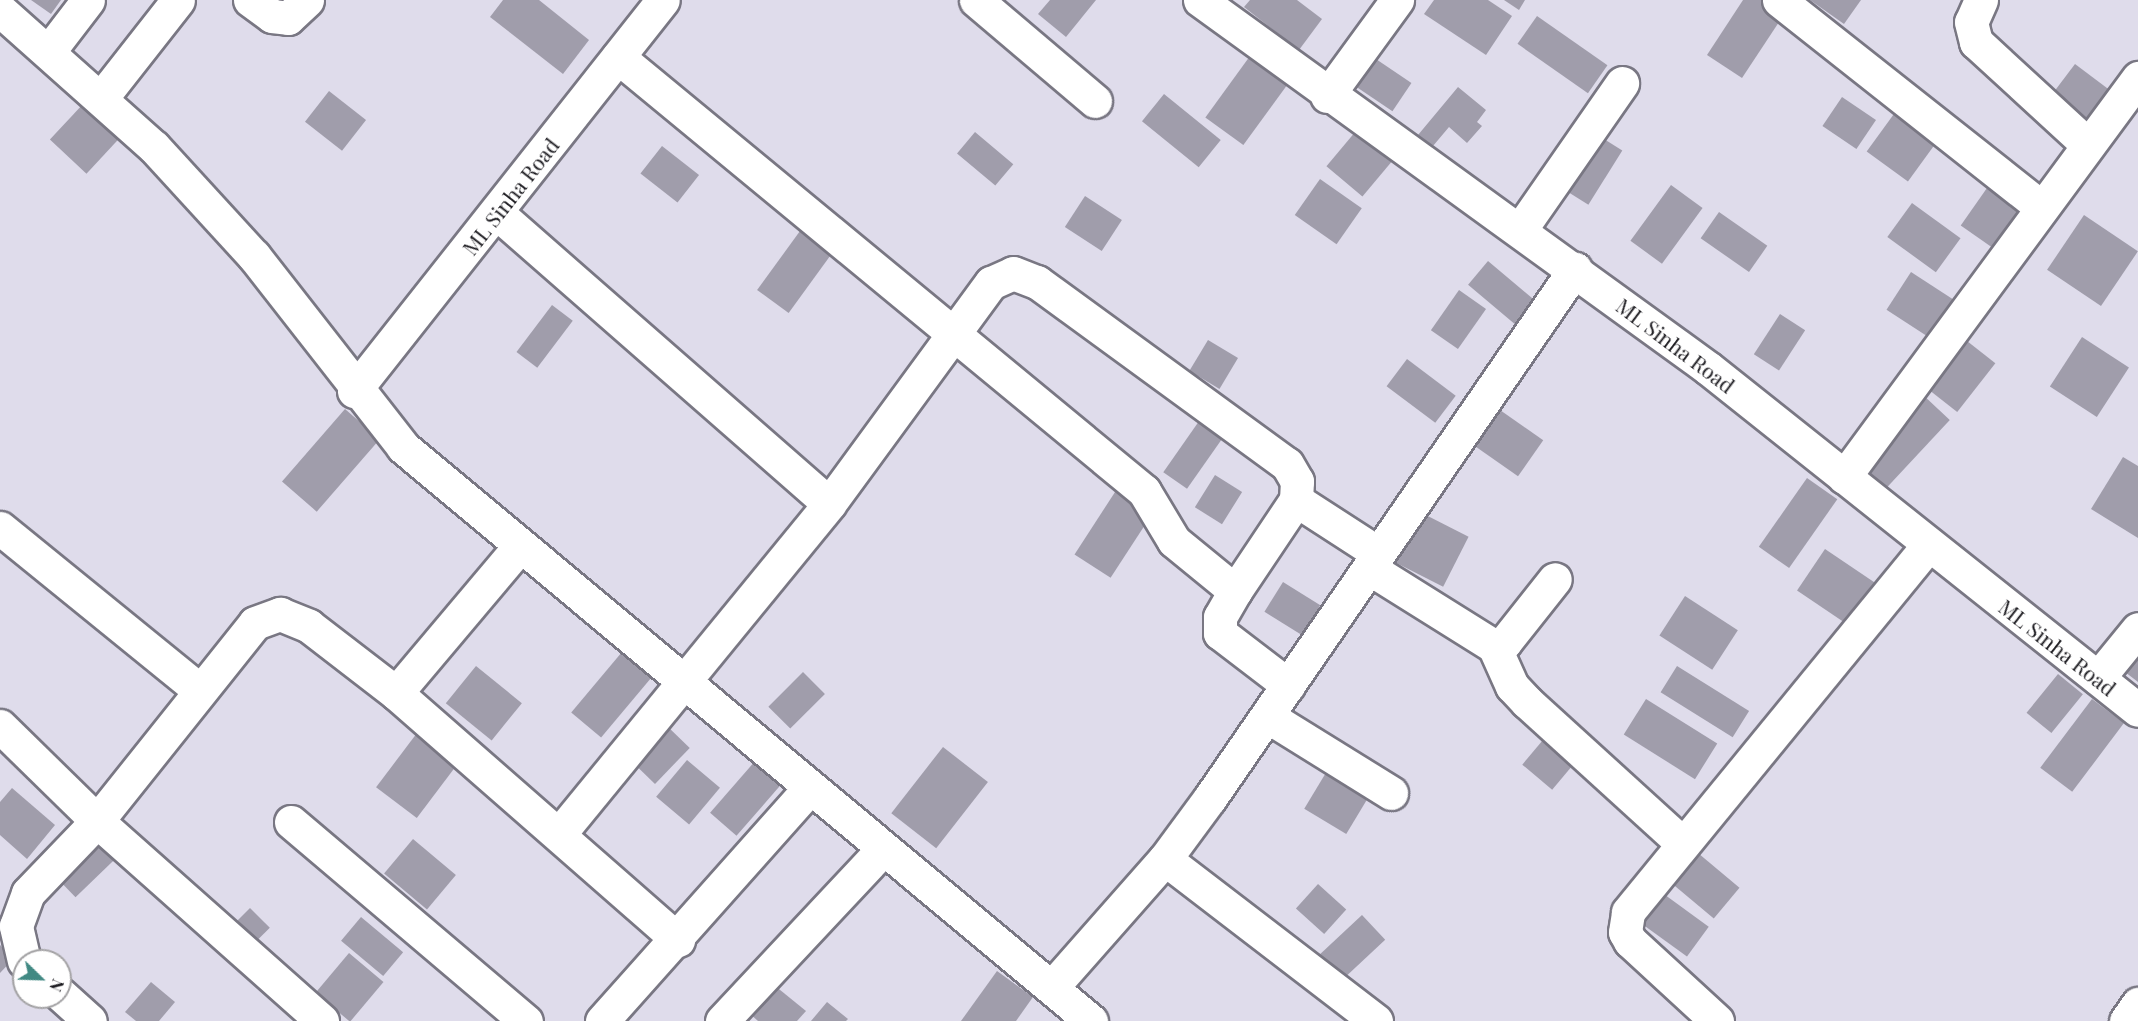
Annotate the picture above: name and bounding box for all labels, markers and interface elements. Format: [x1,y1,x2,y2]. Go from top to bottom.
street label: ML Sinha Road [456,132,564,260]
street label: ML Sinha Road [1612,292,1740,398]
street label: ML Sinha Road [1994,593,2122,701]
north arrow [12,949,72,1009]
text: N [45,976,69,995]

